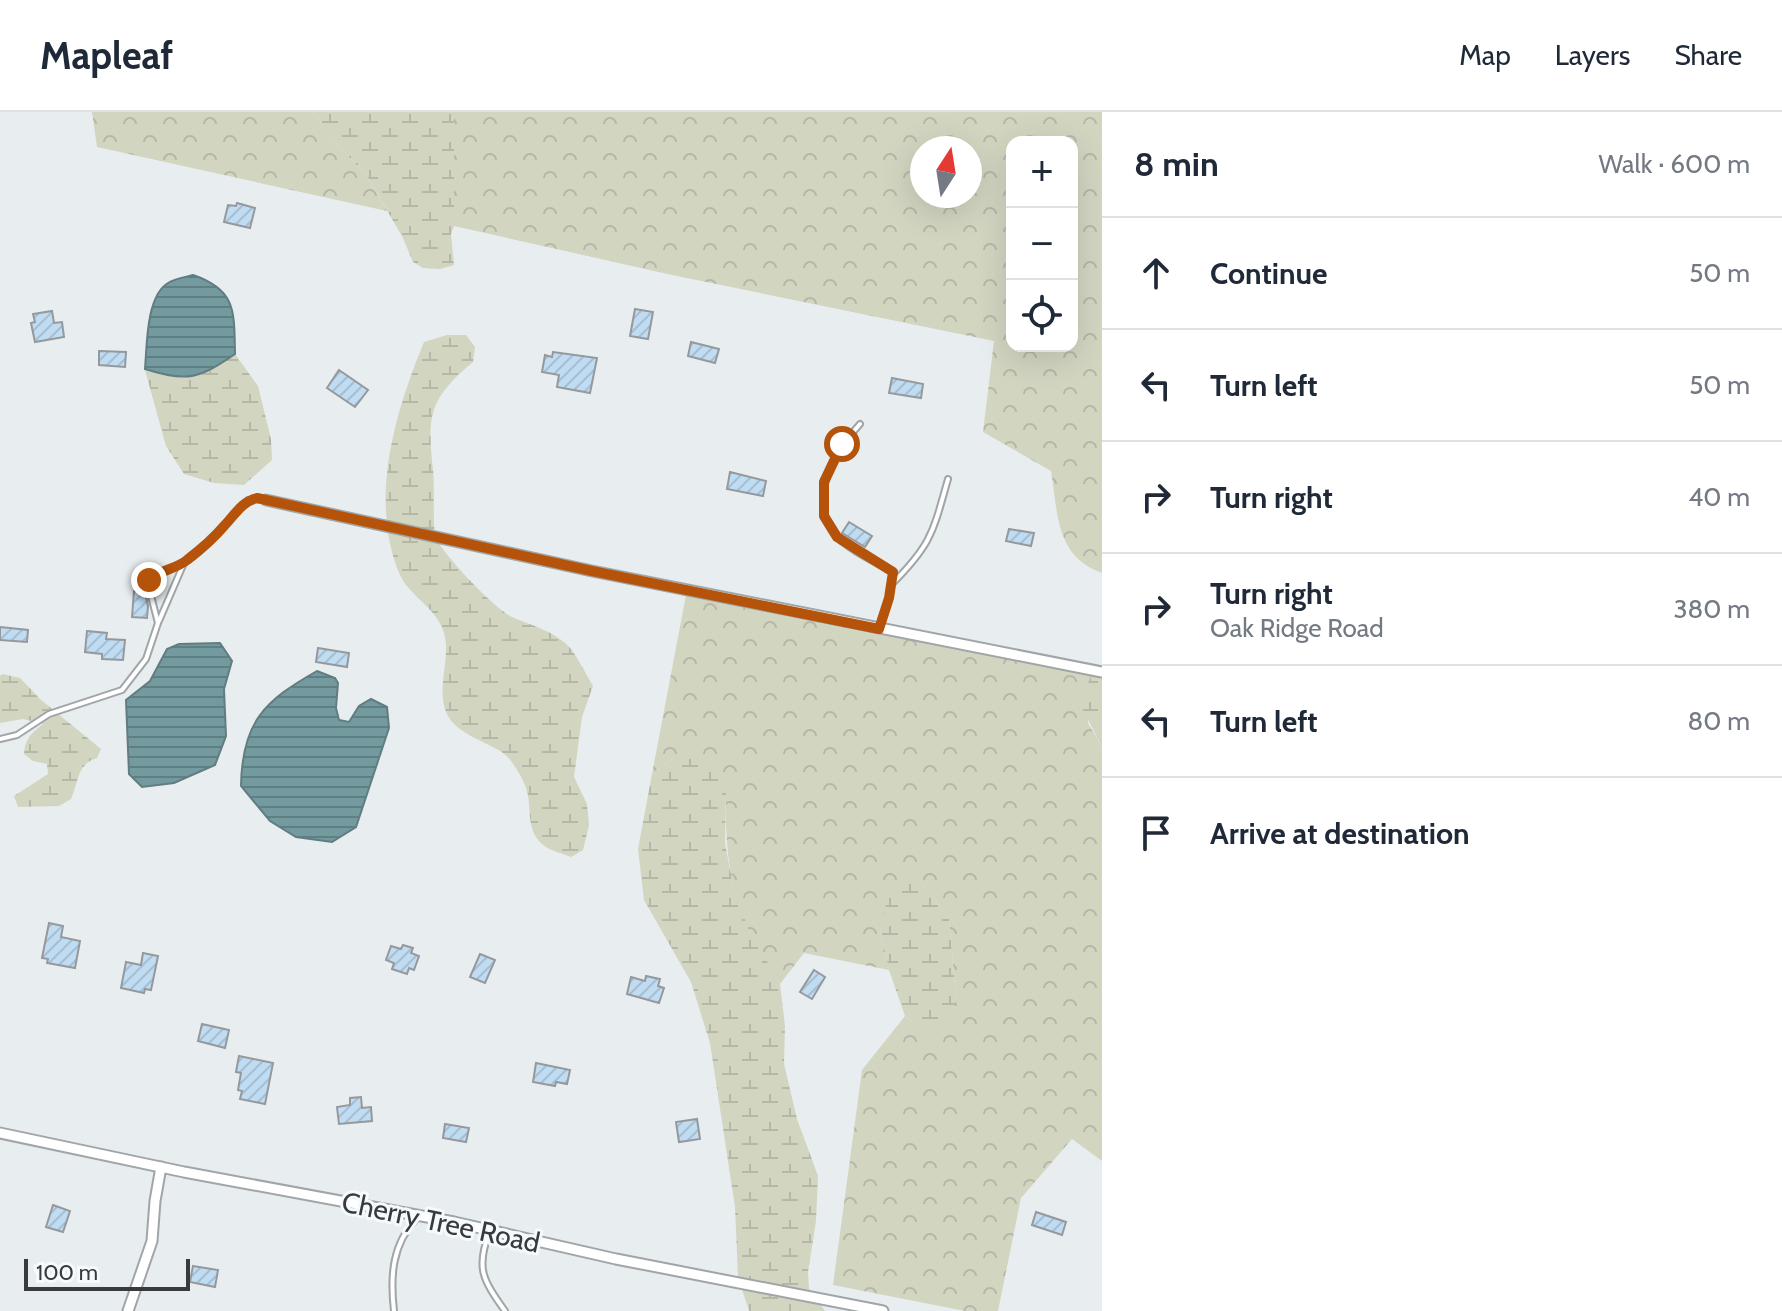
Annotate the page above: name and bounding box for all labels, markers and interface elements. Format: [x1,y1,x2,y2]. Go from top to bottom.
text: Mapleaf [40,32,173,79]
text: Map [1459,38,1511,72]
text: Layers [1555,38,1630,72]
text: Share [1674,38,1742,72]
north arrow [910,136,982,208]
map controls [1006,136,1078,352]
button: + [1006,136,1078,208]
text: 8 min [1134,143,1219,185]
text: Walk · 600 m [1599,148,1750,180]
button: − [1006,208,1078,280]
icon: ahead [1134,251,1178,295]
text: Continue [1210,255,1327,292]
text: 50 m [1689,257,1750,289]
button: locate [1006,280,1078,352]
icon: left [1134,363,1178,407]
text: Turn left [1210,367,1318,404]
text: 50 m [1689,369,1750,401]
route start [824,426,860,462]
icon: right [1134,475,1178,519]
text: Turn right [1210,479,1333,516]
text: 40 m [1688,481,1750,513]
route end [131,562,167,598]
text: Turn right [1210,575,1333,612]
icon: right [1134,587,1178,631]
text: 380 m [1673,593,1750,625]
text: Oak Ridge Road [1210,612,1384,644]
icon: left [1134,699,1178,743]
text: Turn left [1210,703,1318,740]
text: 80 m [1687,705,1750,737]
icon: arrive [1134,811,1178,855]
text: Arrive at destination [1210,815,1470,852]
street label: Cherry Tree Road [339,1184,543,1260]
scale bar [24,1255,190,1291]
text: 100 m [36,1259,98,1286]

